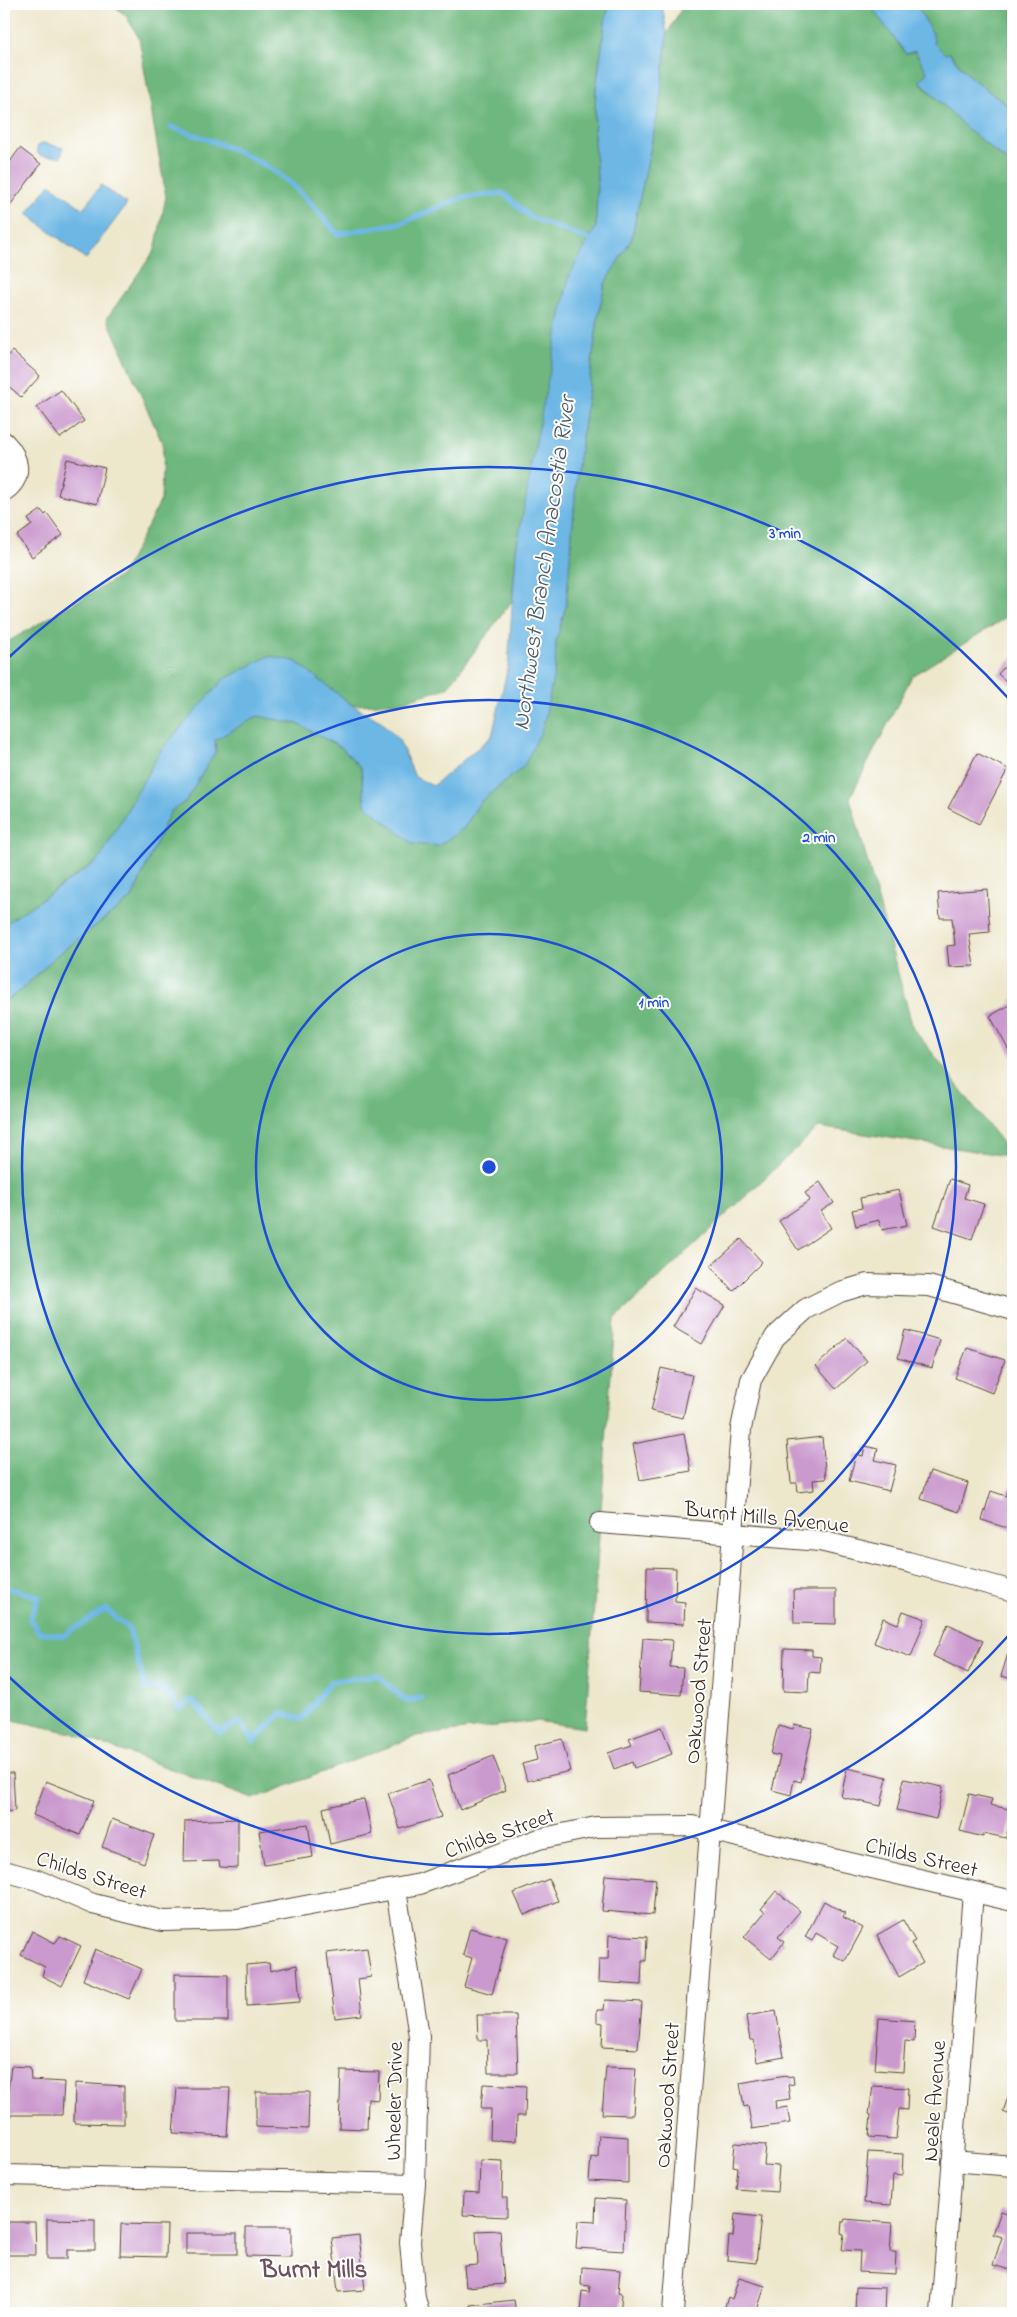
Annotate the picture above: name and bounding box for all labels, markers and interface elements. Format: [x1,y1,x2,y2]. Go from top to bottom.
water label: Northwest Branch Anacostia River [505,392,587,733]
text: 3 min [768,523,801,545]
text: 2 min [802,827,836,849]
text: 1 min [639,992,670,1014]
centre of rings [480,1158,498,1176]
street label: Burnt Mills Avenue [682,1494,851,1544]
street label: Oakwood Street [678,1616,722,1766]
street label: Childs Street [441,1801,560,1869]
street label: Childs Street [862,1830,981,1888]
street label: Childs Street [32,1844,151,1910]
street label: Oakwood Street [648,2020,690,2169]
street label: Neale Avenue [916,2039,956,2163]
street label: Wheeler Drive [379,2041,413,2161]
district label: Burnt Mills [260,2253,368,2289]

